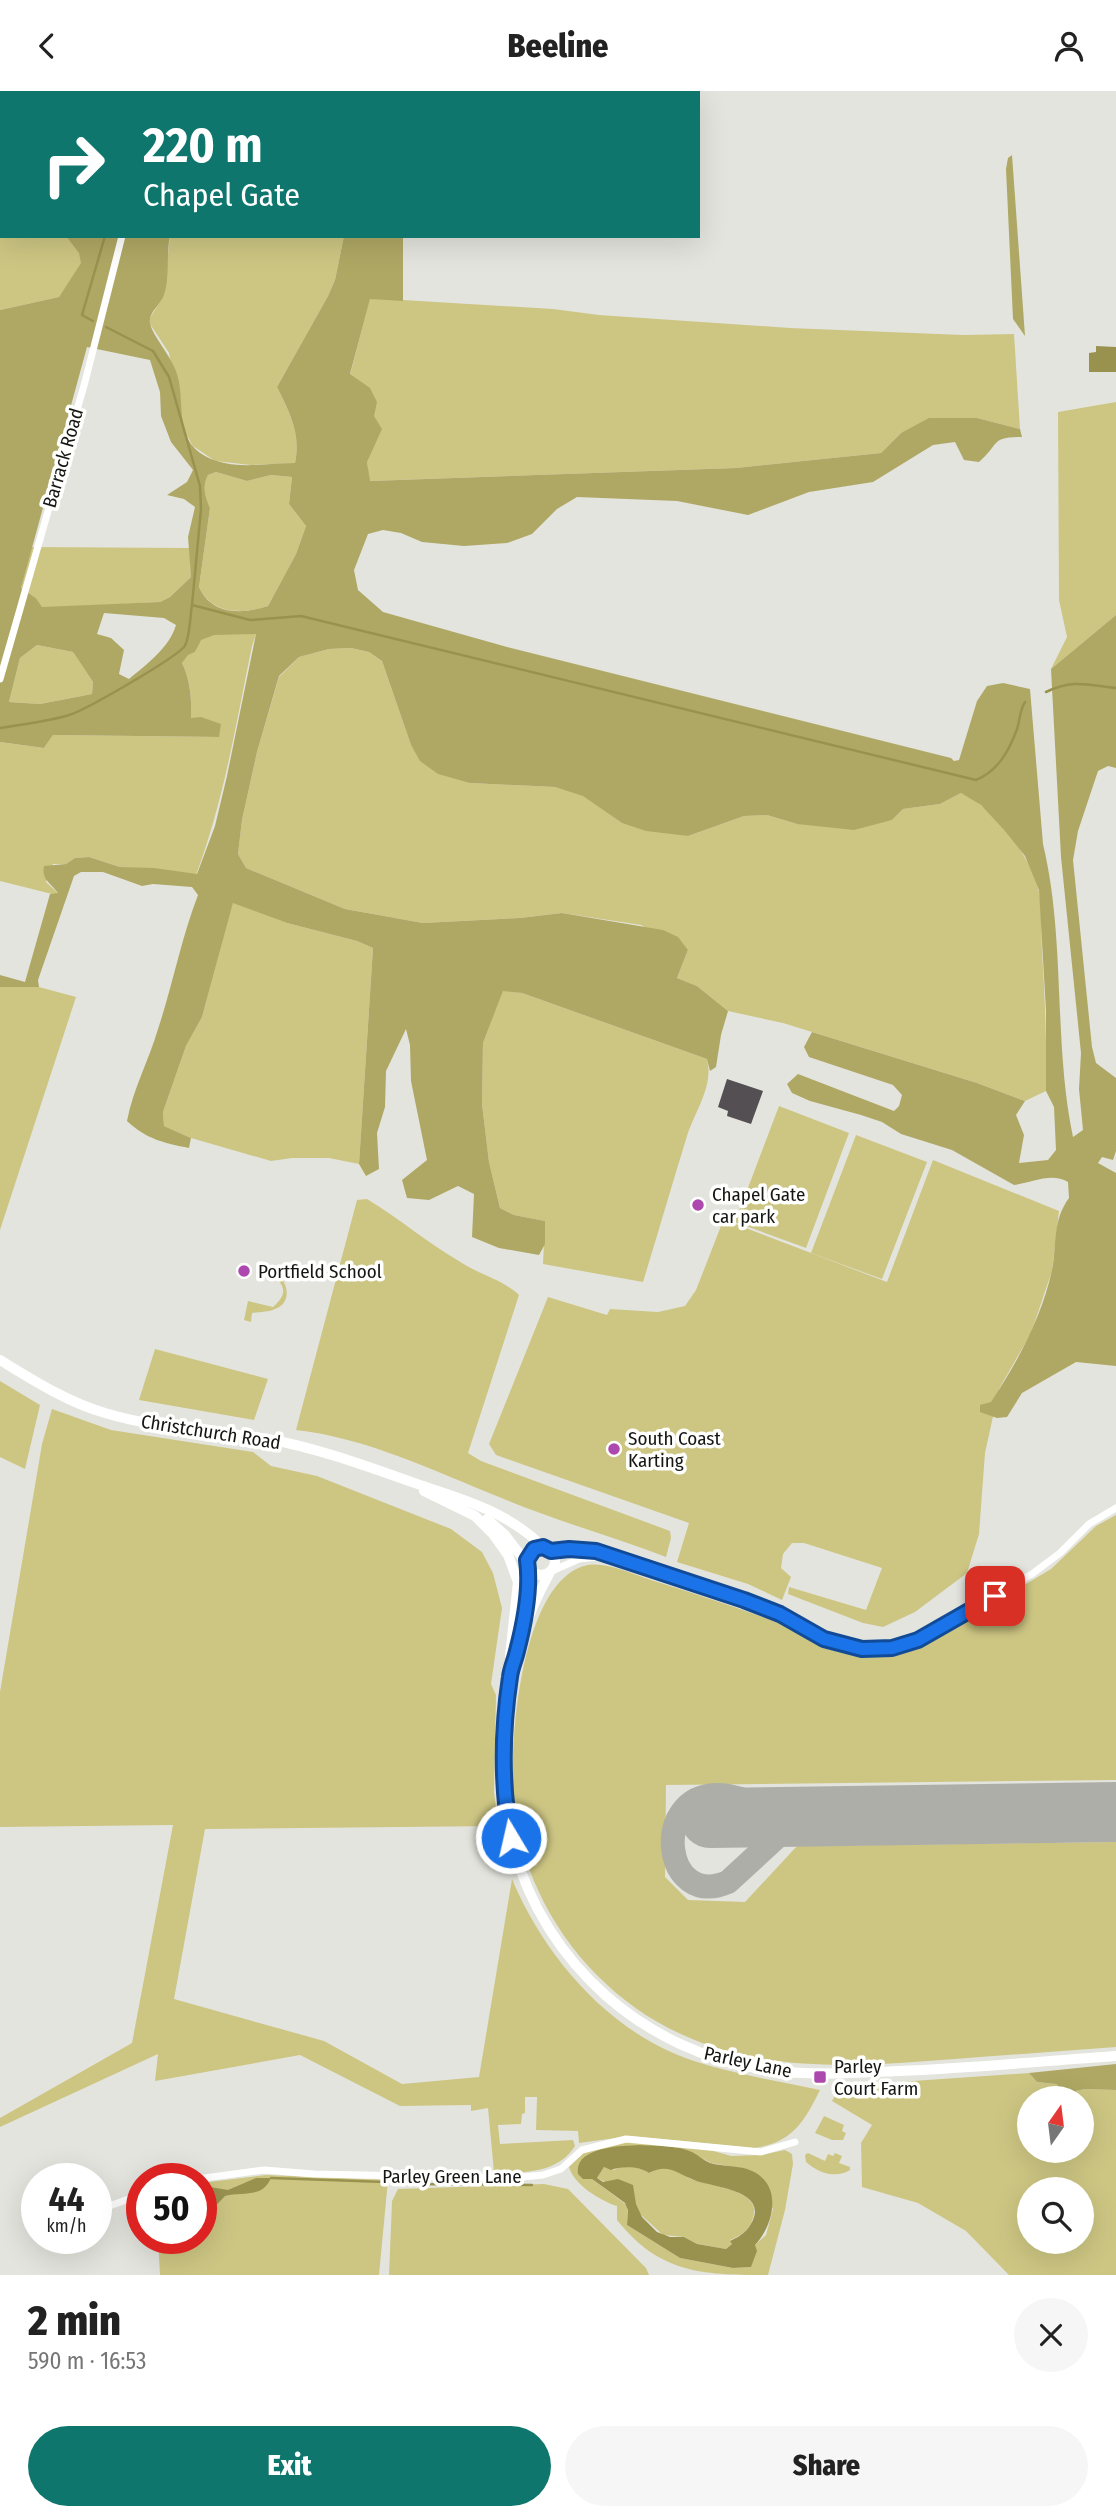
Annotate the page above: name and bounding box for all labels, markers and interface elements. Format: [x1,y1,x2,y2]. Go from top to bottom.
icon: back [28,27,66,65]
text: Beeline [508,27,608,65]
icon: person [1050,27,1088,65]
text: 220 m [143,116,263,175]
icon: right [28,119,119,210]
text: Chapel Gate [143,176,300,214]
street label: Barrack Road [38,406,88,510]
place label: Chapel Gate car park [712,1183,805,1228]
marker: Chapel Gate car park [690,1197,706,1213]
place label: Portfield School [258,1260,382,1283]
marker: Portfield School [236,1263,252,1279]
street label: Christchurch Road [140,1410,282,1454]
place label: South Coast Karting [628,1427,721,1472]
marker: South Coast Karting [606,1441,622,1457]
pin [965,1566,1025,1626]
icon: arrive [976,1577,1014,1615]
position arrow [474,1801,548,1875]
street label: Parley Lane [702,2041,794,2083]
place label: Parley Court Farm [834,2055,918,2100]
marker: Parley Court Farm [812,2069,828,2085]
north arrow [1017,2086,1094,2163]
map controls [1017,2086,1094,2254]
speed limit sign: 50 [126,2163,217,2254]
street label: Parley Green Lane [382,2165,522,2188]
button: search [1017,2177,1094,2254]
text: 44 [49,2178,84,2220]
text: km/h [46,2215,87,2237]
text: 2 min [28,2296,121,2346]
button: close [1014,2298,1088,2372]
text: 590 m · 16:53 [28,2347,146,2375]
button: Exit [28,2426,551,2506]
button: Share [565,2426,1088,2506]

